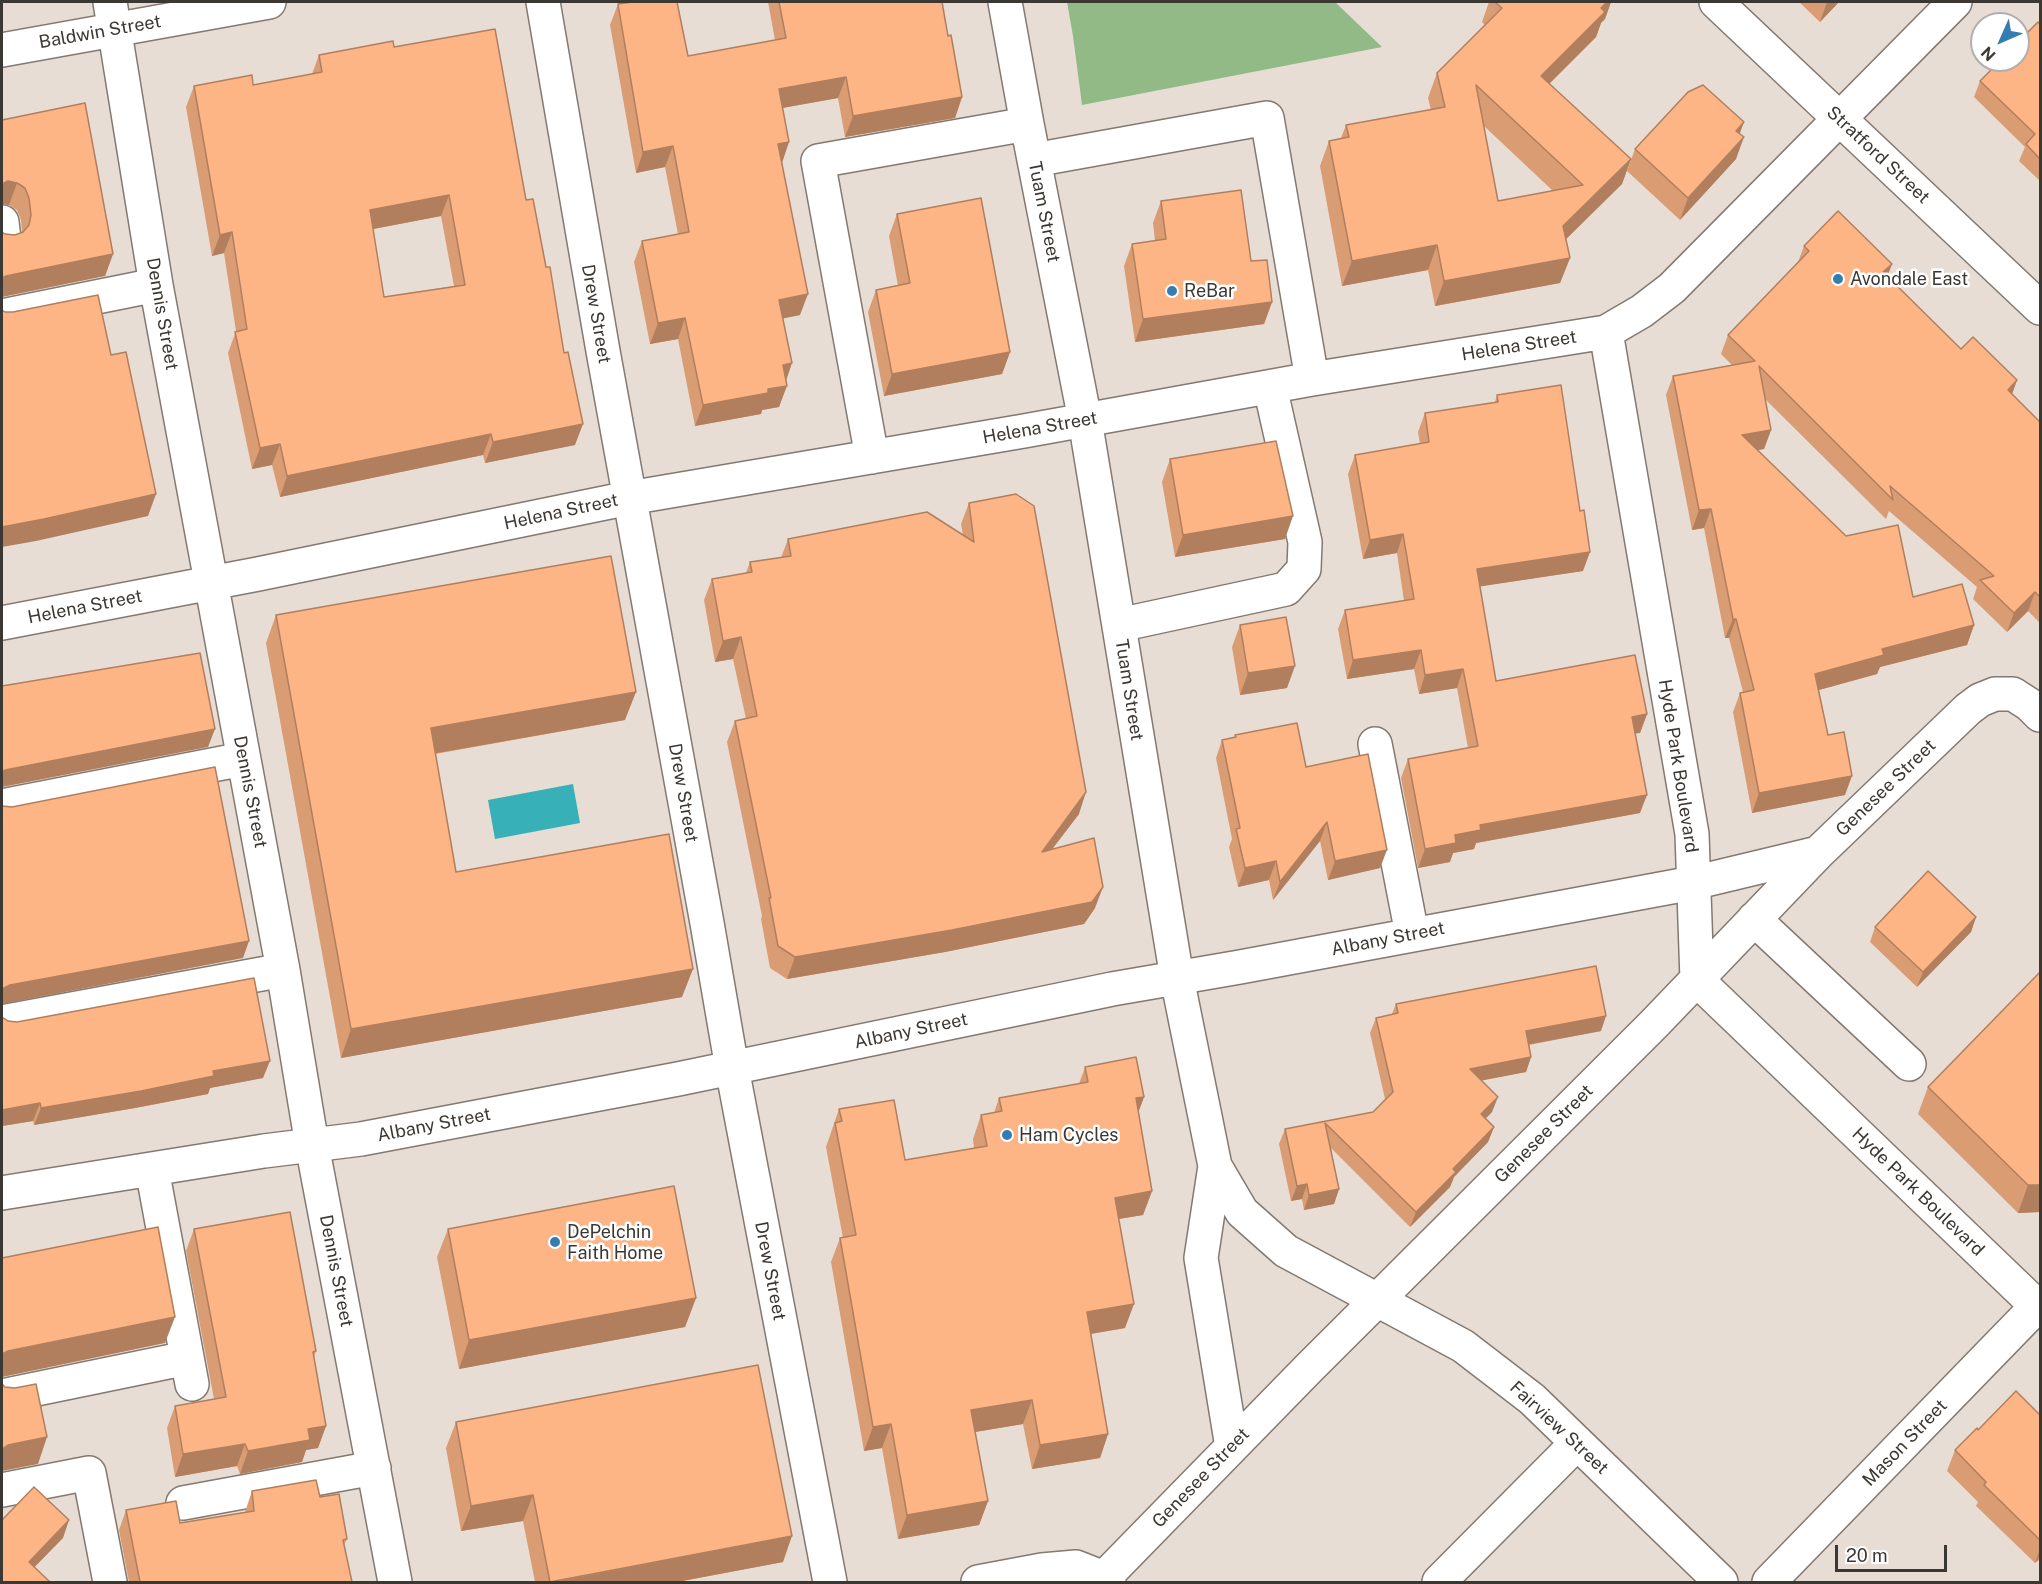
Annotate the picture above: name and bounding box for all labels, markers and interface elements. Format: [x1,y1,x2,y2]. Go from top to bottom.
street label: Baldwin Street [37,11,163,53]
north arrow [1970,12,2030,72]
text: N [1977,43,1999,65]
street label: Stratford Street [1822,102,1934,208]
street label: Tuam Street [1024,160,1064,264]
street label: Dennis Street [141,256,183,372]
street label: Drew Street [577,263,615,365]
place label: Avondale East [1850,268,1968,290]
marker: Avondale East [1831,272,1845,286]
place label: ReBar [1184,280,1235,302]
marker: ReBar [1165,284,1179,298]
street label: Helena Street [1460,326,1578,366]
street label: Helena Street [981,407,1099,449]
street label: Helena Street [502,489,620,535]
street label: Helena Street [26,585,144,629]
street label: Tuam Street [1110,638,1148,742]
street label: Hyde Park Boulevard [1654,678,1702,854]
street label: Dennis Street [229,734,271,850]
street label: Genesee Street [1832,735,1940,841]
street label: Drew Street [664,742,702,844]
street label: Albany Street [1329,917,1447,961]
street label: Albany Street [852,1008,970,1054]
street label: Genesee Street [1490,1080,1598,1188]
street label: Albany Street [375,1103,493,1147]
street label: Hyde Park Boulevard [1847,1123,1989,1261]
place label: Ham Cycles [1019,1124,1118,1146]
marker: Ham Cycles [1000,1128,1014,1142]
street label: Dennis Street [315,1213,357,1329]
street label: Drew Street [750,1220,790,1322]
place label: DePelchin Faith Home [567,1221,663,1264]
marker: DePelchin Faith Home [548,1235,562,1249]
street label: Fairview Street [1505,1377,1613,1479]
street label: Mason Street [1858,1395,1952,1491]
street label: Genesee Street [1148,1424,1254,1532]
scale bar [1838,1533,1950,1571]
text: 20 m [1846,1545,1888,1566]

